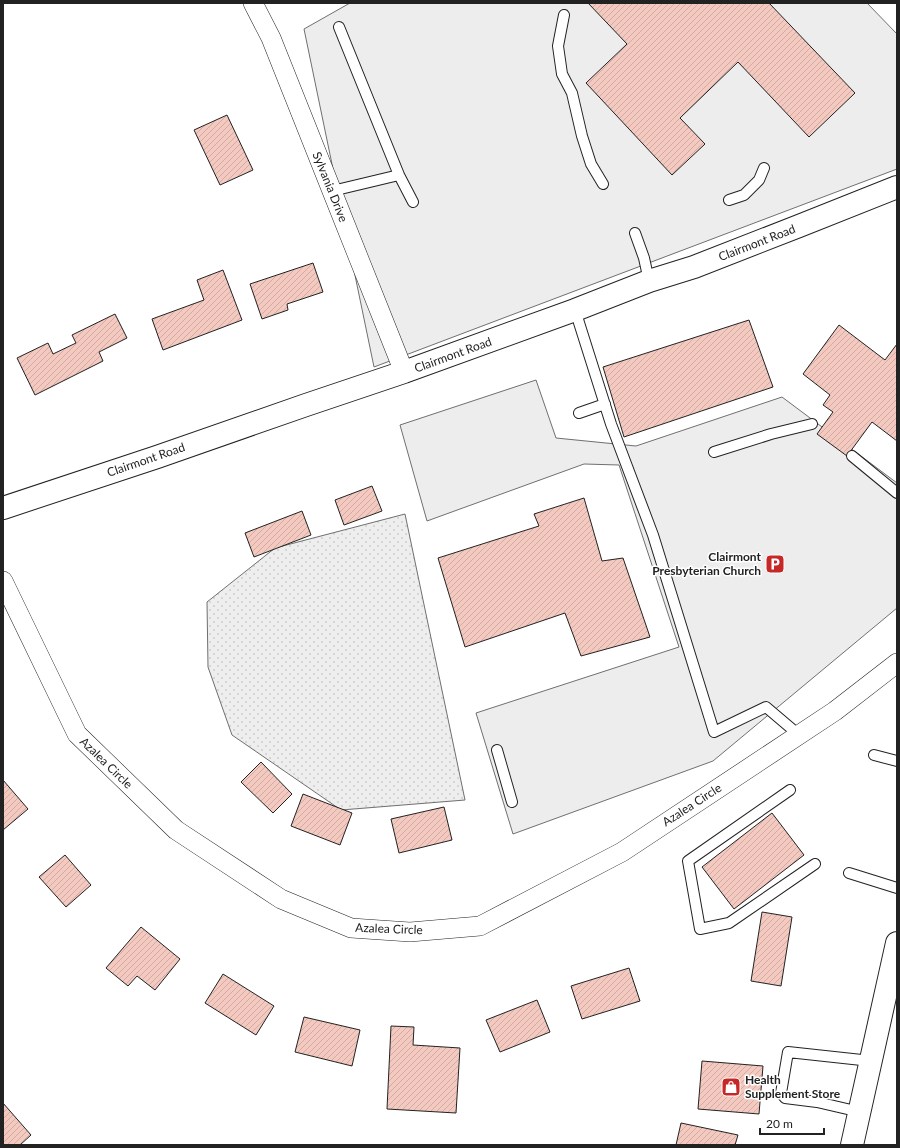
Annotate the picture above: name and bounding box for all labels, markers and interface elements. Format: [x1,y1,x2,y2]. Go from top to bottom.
street label: Sylvania Drive [310,149,351,224]
street label: Clairmont Road [716,221,797,264]
street label: Clairmont Road [412,334,494,375]
street label: Clairmont Road [105,439,187,480]
place label: Clairmont Presbyterian Church [652,549,762,578]
parking icon: Clairmont Presbyterian Church [764,553,786,575]
street label: Azalea Circle [77,734,136,792]
street label: Azalea Circle [659,780,724,829]
street label: Azalea Circle [355,920,423,937]
place label: Health Supplement Store [745,1072,841,1101]
shop icon: Health Supplement Store [720,1076,742,1098]
scale bar [760,1110,824,1136]
text: 20 m [766,1116,793,1131]

